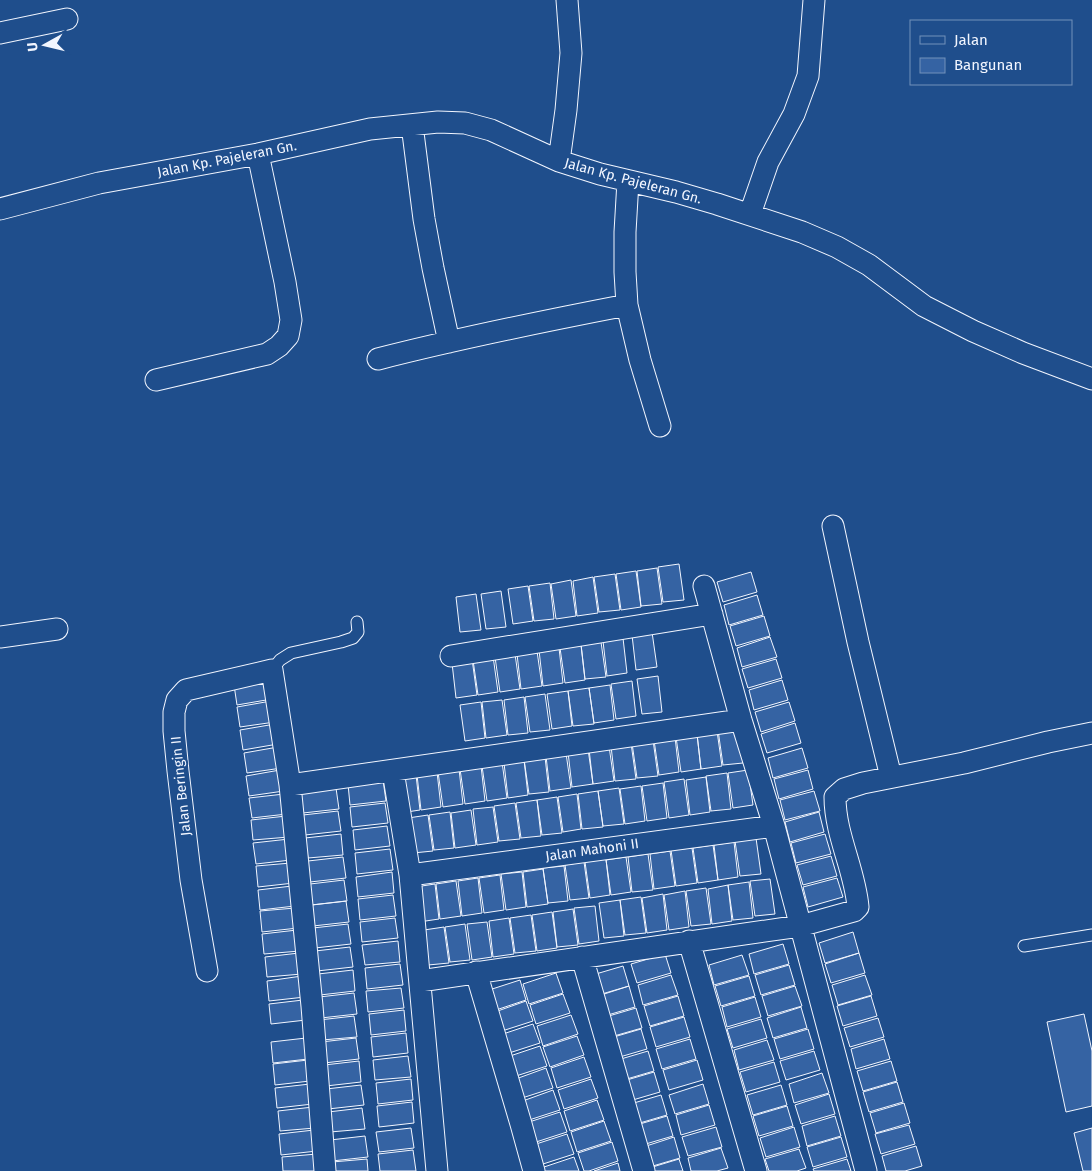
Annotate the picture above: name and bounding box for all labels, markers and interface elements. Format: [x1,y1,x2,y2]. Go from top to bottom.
north arrow [20,20,70,70]
legend [910,20,1072,85]
text: Jalan [954,31,988,49]
text: U [24,41,42,52]
text: Bangunan [954,56,1022,74]
street label: Jalan Kp. Pajeleran Gn. [156,137,298,181]
street label: Jalan Kp. Pajeleran Gn. [562,154,704,208]
street label: Jalan Beringin II [167,735,195,837]
street label: Jalan Mahoni II [544,835,640,865]

